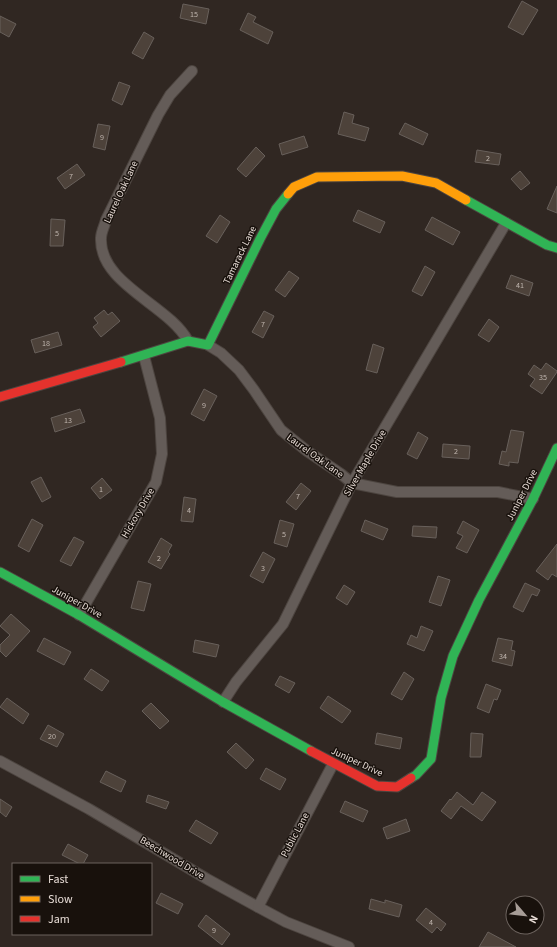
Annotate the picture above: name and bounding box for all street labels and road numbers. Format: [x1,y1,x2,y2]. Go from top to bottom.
street label: Laurel Oak Lane [100,159,142,225]
street label: Tamarack Lane [220,224,260,286]
street label: Silver Maple Drive [340,427,390,499]
street label: Laurel Oak Lane [284,431,346,481]
street label: Juniper Drive [503,467,541,523]
street label: Hickory Drive [118,485,158,541]
street label: Juniper Drive [49,582,105,622]
street label: Juniper Drive [329,744,385,780]
street label: Public Lane [277,810,313,860]
street label: Beechwood Drive [137,833,207,883]

